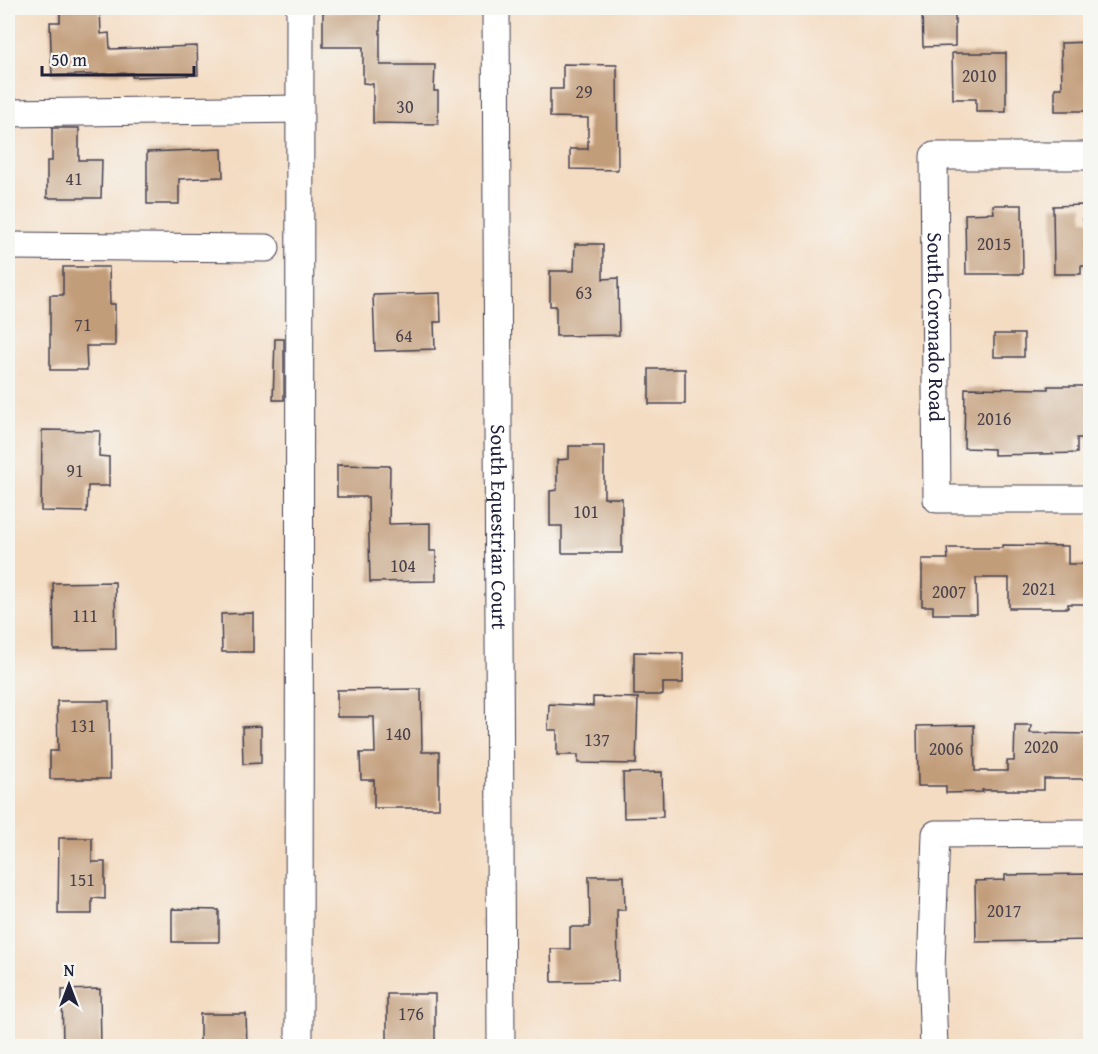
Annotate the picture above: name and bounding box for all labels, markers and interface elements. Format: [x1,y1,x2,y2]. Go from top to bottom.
scale bar [42,39,194,77]
text: 50 m [51,46,87,73]
house number: 2010 [962,62,997,89]
house number: 29 [575,78,593,105]
house number: 30 [396,93,414,120]
house number: 41 [65,165,83,192]
house number: 2015 [977,230,1011,257]
street label: South Coronado Road [920,232,952,423]
house number: 63 [575,279,593,306]
house number: 71 [74,311,92,338]
house number: 64 [395,322,413,349]
house number: 2016 [977,405,1011,432]
street label: South Equestrian Court [483,424,515,630]
house number: 91 [66,457,84,484]
house number: 101 [573,498,599,525]
house number: 104 [390,552,416,579]
house number: 2021 [1022,575,1056,602]
house number: 2007 [932,578,966,605]
house number: 111 [72,602,98,629]
house number: 131 [70,712,96,739]
house number: 140 [385,720,411,747]
house number: 137 [584,726,610,753]
house number: 2020 [1024,733,1059,760]
house number: 2006 [929,735,963,762]
house number: 151 [69,866,95,893]
house number: 2017 [987,897,1021,924]
north arrow [39,955,99,1015]
text: N [64,958,75,982]
house number: 176 [398,1000,424,1027]

